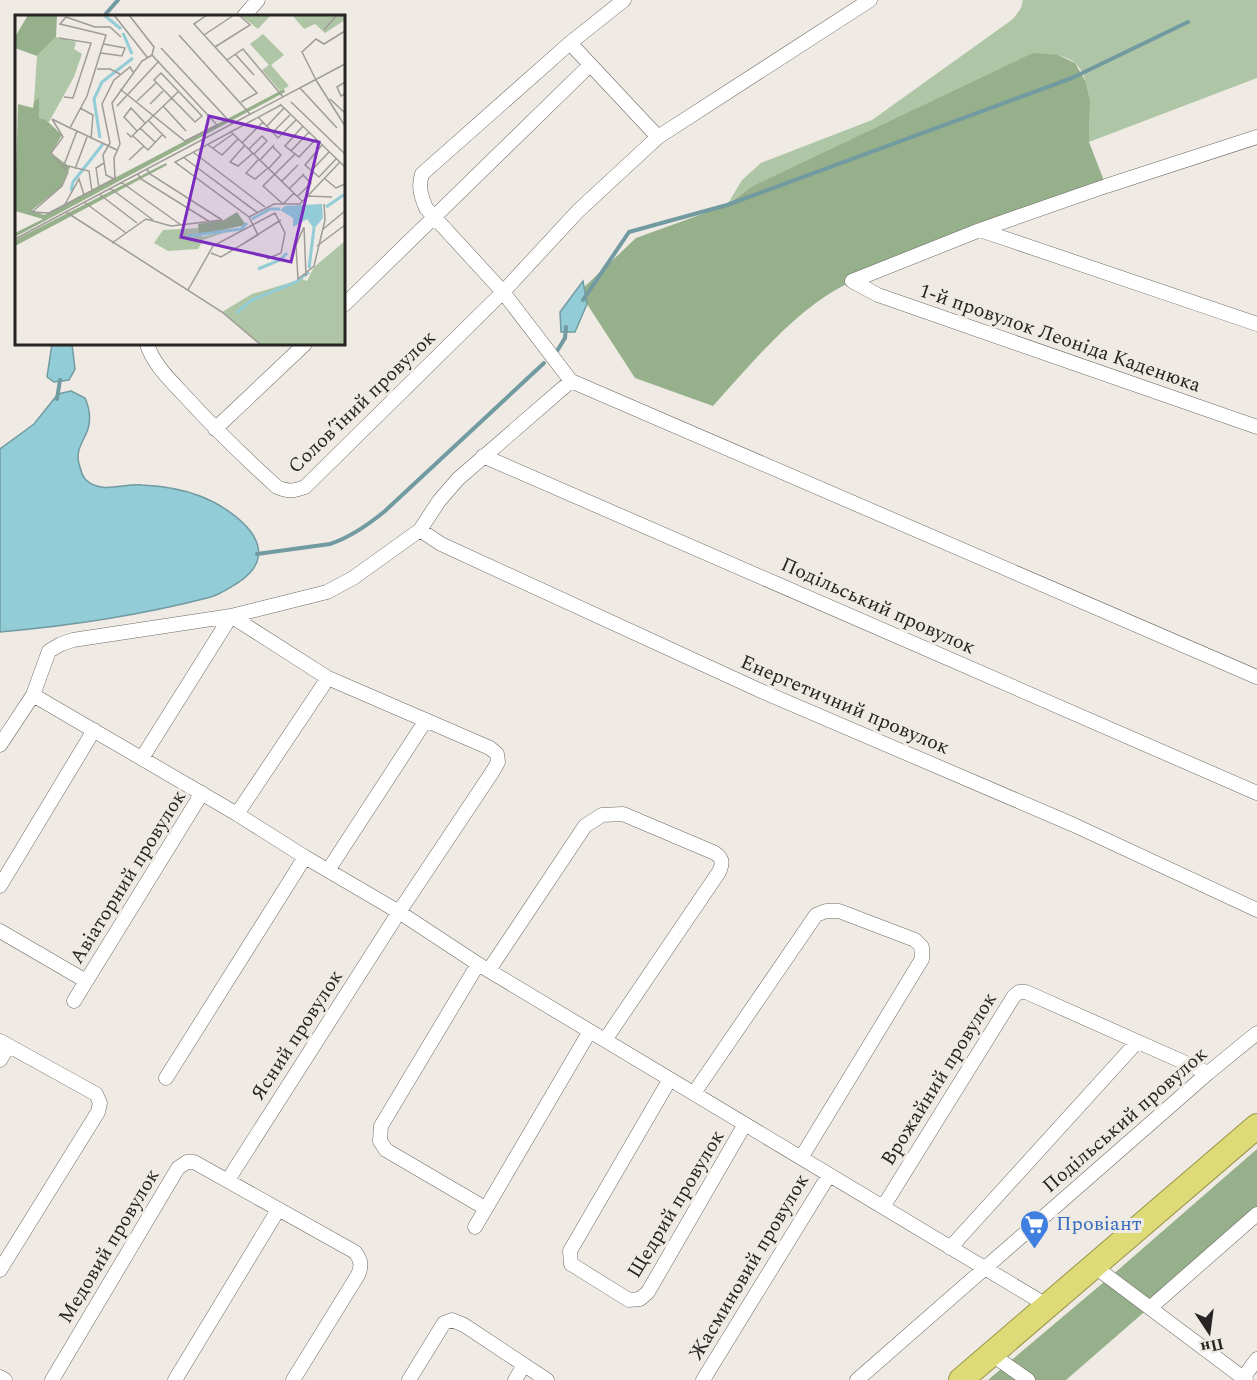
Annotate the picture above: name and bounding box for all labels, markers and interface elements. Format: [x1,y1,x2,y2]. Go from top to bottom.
inset map [15,15,345,345]
street label: 1-й провулок Леоніда Каденюка [915,276,1205,400]
street label: Соловʼїний провулок [281,323,443,481]
street label: Подільський провулок [776,550,980,662]
street label: Енергетичний провулок [736,647,954,763]
street label: Авіаторний провулок [62,784,194,970]
street label: Ясний провулок [243,964,351,1106]
street label: Врожайний провулок [873,986,1005,1172]
street label: Подільський провулок [1036,1040,1214,1200]
street label: Щедрий провулок [620,1124,732,1284]
street label: Медовий провулок [51,1163,167,1329]
street label: Жасминовий провулок [681,1168,817,1366]
supermarket icon: Провіант [1019,1208,1051,1250]
place label: Провіант [1056,1209,1142,1239]
north arrow [1179,1302,1239,1362]
text: Пн [1198,1331,1226,1360]

